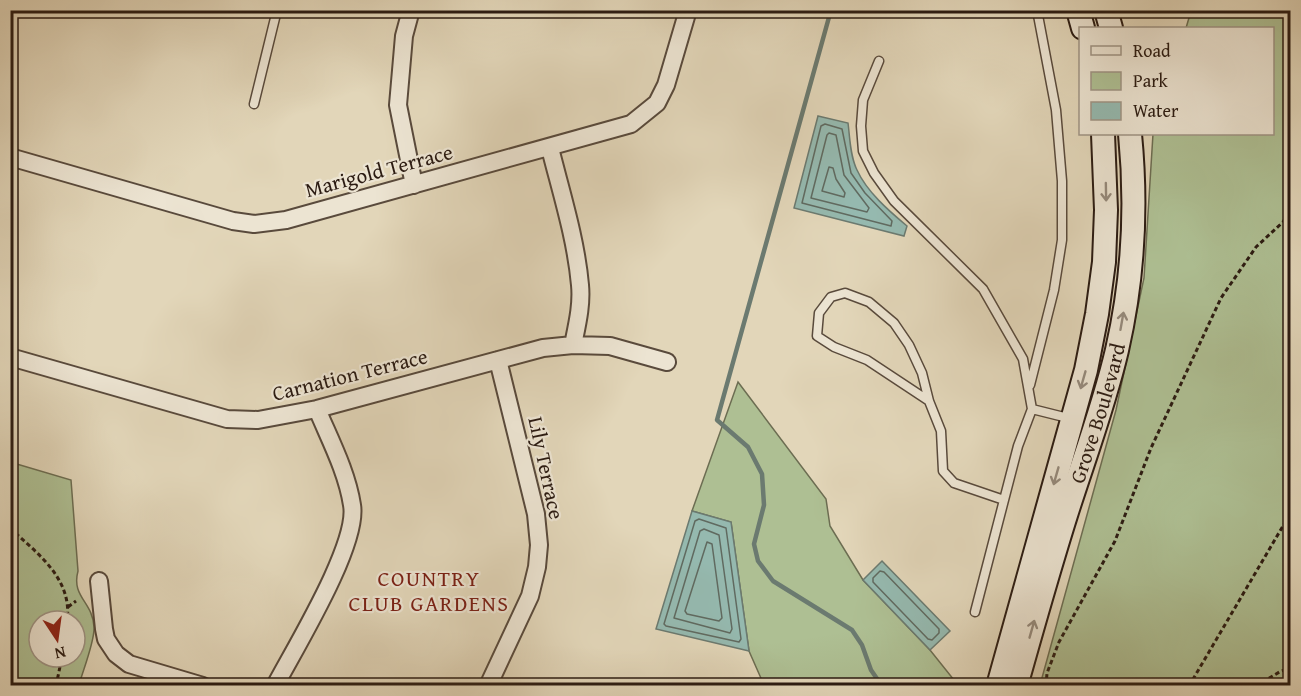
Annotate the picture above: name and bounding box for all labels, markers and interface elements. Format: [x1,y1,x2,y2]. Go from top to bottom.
legend [1079,27,1274,135]
text: Road [1133,37,1171,64]
text: Park [1133,67,1169,94]
text: Water [1133,97,1179,124]
street label: Marigold Terrace [302,136,456,205]
one-way arrow [1100,181,1111,201]
one-way arrow [1117,312,1128,332]
street label: Grove Boulevard [1061,339,1133,487]
street label: Carnation Terrace [269,340,431,409]
one-way arrow [1077,370,1088,389]
street label: Lily Terrace [521,414,573,522]
one-way arrow [1050,466,1061,485]
district label: COUNTRY CLUB GARDENS [348,562,510,619]
north arrow [27,609,87,669]
one-way arrow [1027,620,1038,639]
text: N [52,641,68,667]

